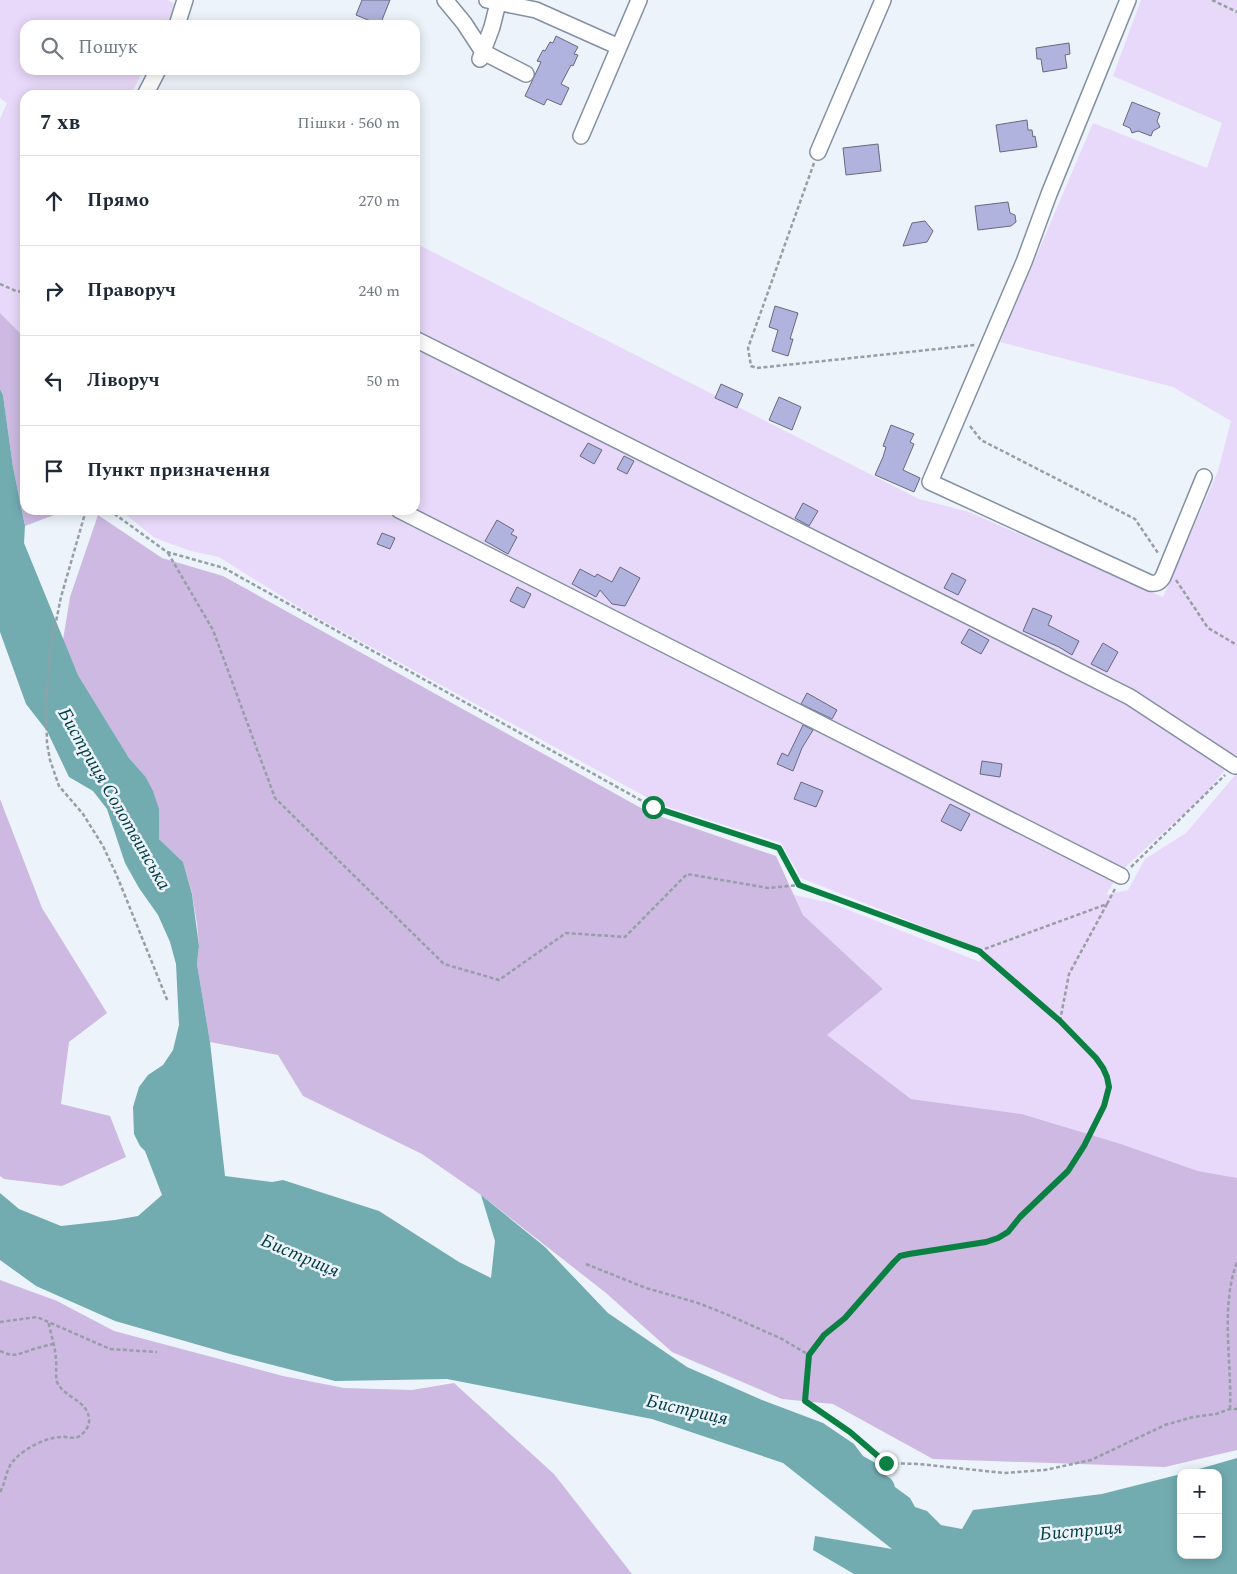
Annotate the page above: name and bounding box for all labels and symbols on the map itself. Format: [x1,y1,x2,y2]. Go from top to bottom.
water label: Бистриця Солотвинська [50,702,178,896]
route start [642,796,665,819]
water label: Бистриця [256,1226,344,1286]
water label: Бистриця [643,1387,731,1433]
route end [875,1452,898,1475]
water label: Бистриця [1038,1513,1124,1549]

